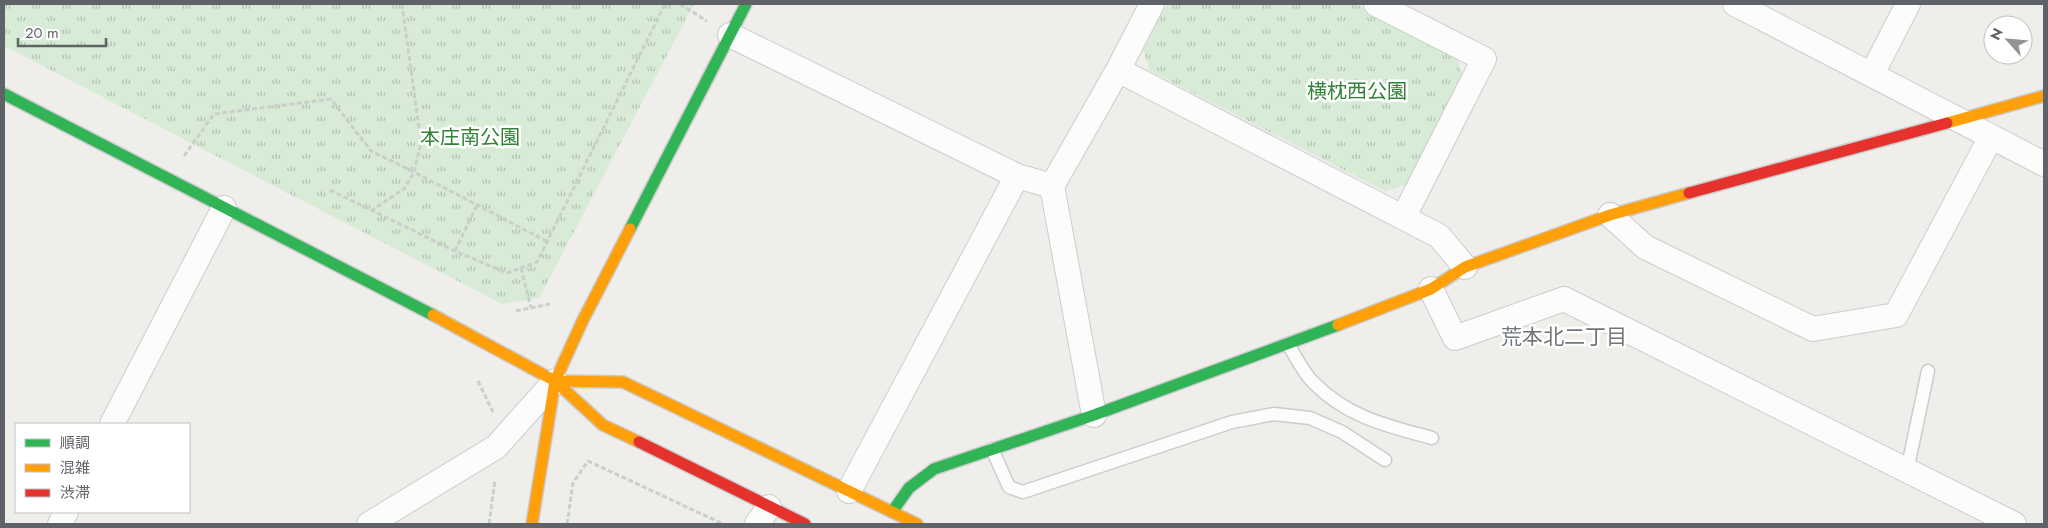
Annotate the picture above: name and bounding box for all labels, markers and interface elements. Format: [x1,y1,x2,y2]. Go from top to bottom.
scale bar [18,15,105,47]
north arrow [1983,15,2033,65]
text: 20 m [25,22,59,44]
text: N [1985,25,2008,44]
park label: 横枕西公園 [1307,77,1407,106]
park label: 本庄南公園 [420,123,520,152]
district label: 荒本北二丁目 [1501,322,1627,352]
legend [15,423,190,513]
text: 順調 [60,432,90,454]
text: 混雑 [60,457,90,479]
text: 渋滞 [60,482,90,504]

